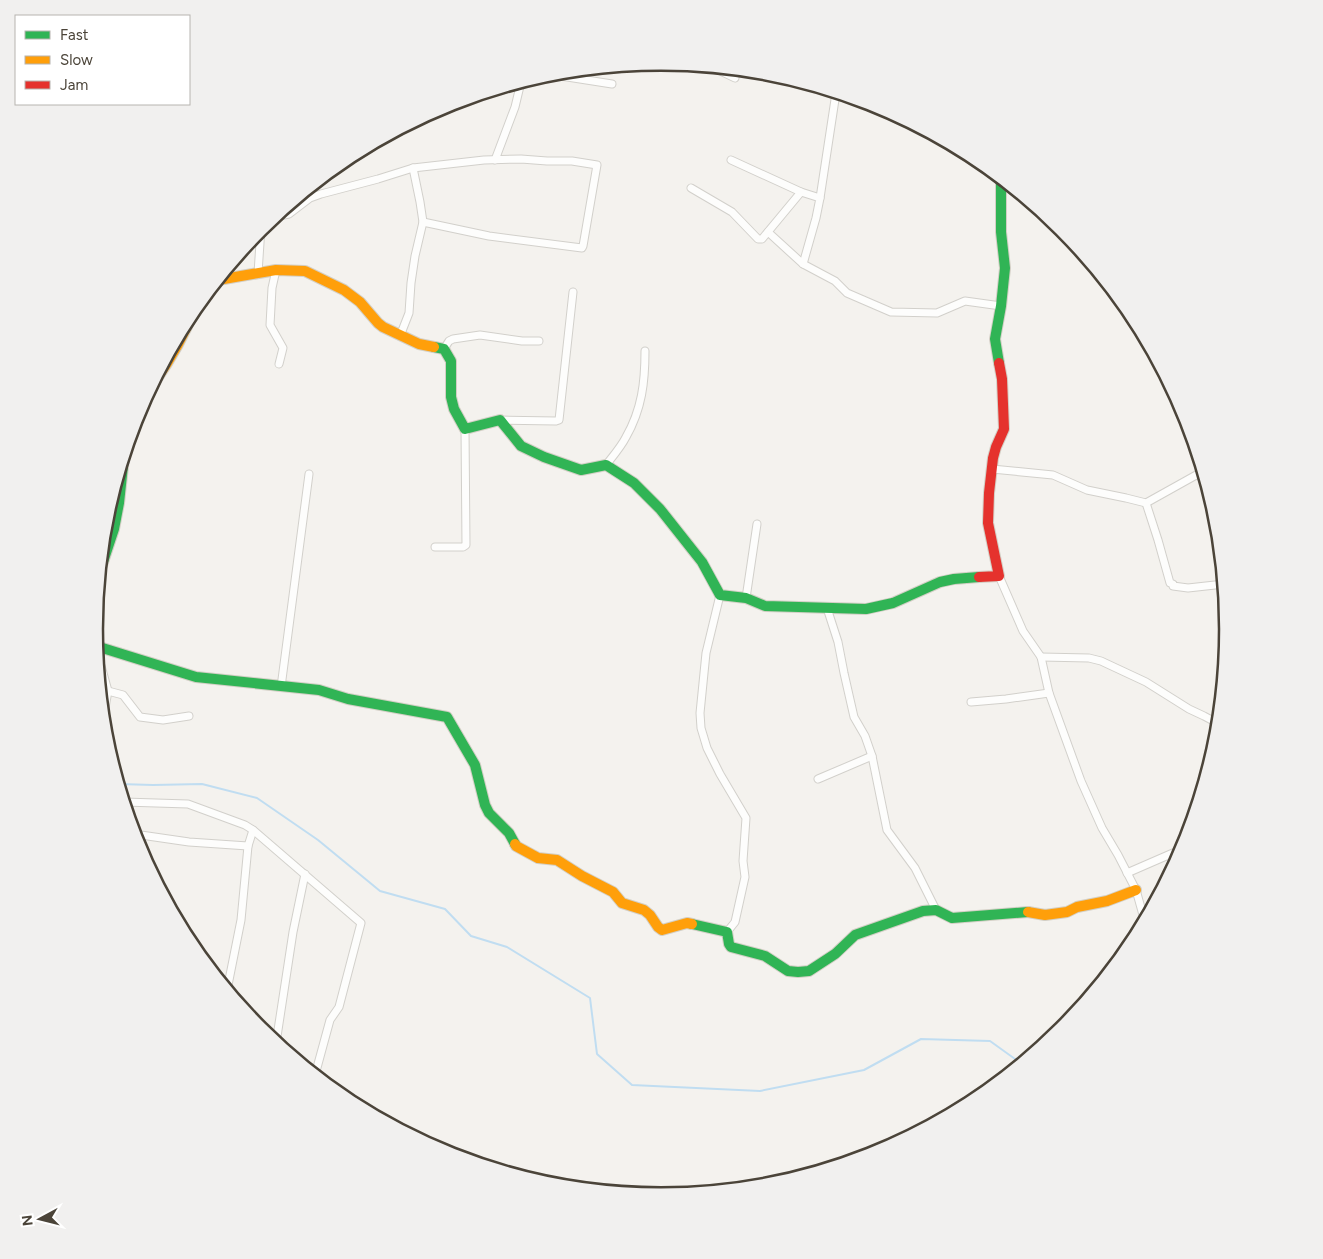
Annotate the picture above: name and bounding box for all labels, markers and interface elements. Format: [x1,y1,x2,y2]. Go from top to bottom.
legend [15,15,190,105]
text: Fast [60,26,89,44]
text: Slow [60,51,93,69]
text: Jam [60,76,88,94]
north arrow [15,1194,65,1244]
text: N [18,1214,37,1227]

